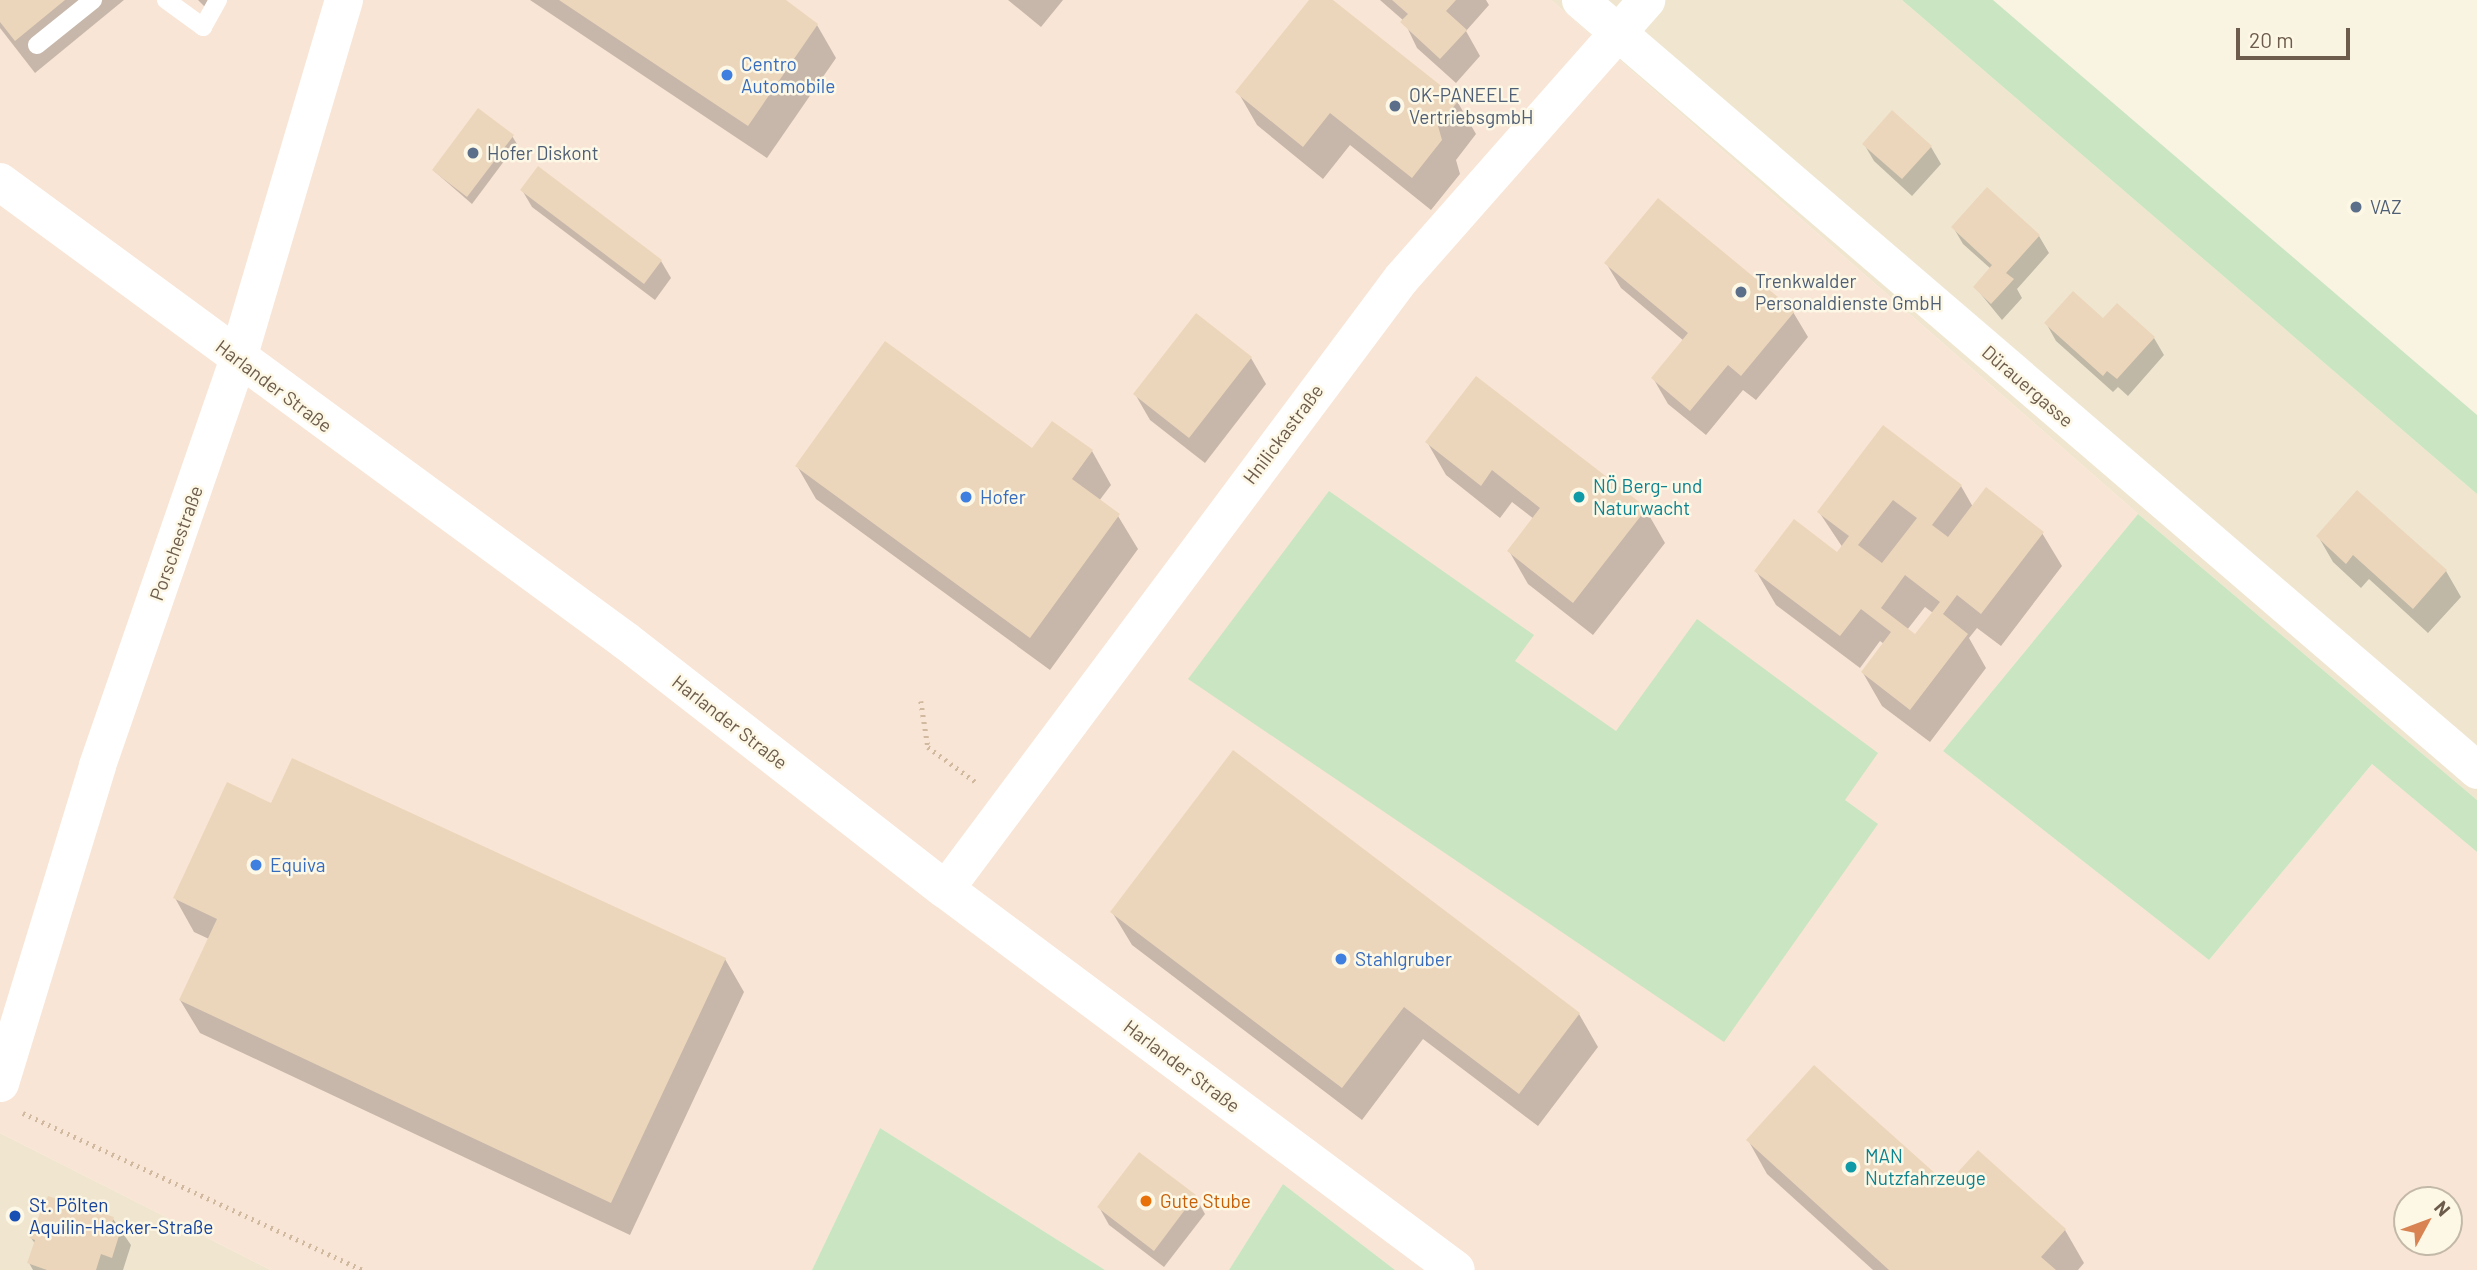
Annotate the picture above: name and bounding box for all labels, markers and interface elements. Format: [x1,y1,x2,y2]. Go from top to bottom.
scale bar [2239,14,2353,58]
text: 20 m [2249,27,2294,52]
place label: Centro Automobile [741,53,835,97]
marker: Centro Automobile [719,67,735,83]
place label: OK-PANEELE VertriebsgmbH [1409,84,1534,128]
marker: OK-PANEELE VertriebsgmbH [1387,98,1403,114]
place label: Hofer Diskont [487,142,599,164]
marker: Hofer Diskont [465,145,481,161]
place label: VAZ [2370,196,2402,218]
marker: VAZ [2348,199,2364,215]
place label: Trenkwalder Personaldienste GmbH [1755,270,1942,314]
marker: Trenkwalder Personaldienste GmbH [1733,284,1749,300]
street label: Harlander Straße [211,335,337,437]
street label: Dürauergasse [1978,340,2078,432]
street label: Hnilickastraße [1238,380,1328,488]
place label: NÖ Berg- und Naturwacht [1593,475,1702,519]
street label: Porschestraße [145,482,207,604]
place label: Hofer [980,486,1026,508]
marker: Hofer [958,489,974,505]
marker: NÖ Berg- und Naturwacht [1571,489,1587,505]
street label: Harlander Straße [668,670,792,774]
place label: Equiva [270,854,326,876]
marker: Equiva [248,857,264,873]
place label: Stahlgruber [1355,948,1452,970]
marker: Stahlgruber [1333,951,1349,967]
street label: Harlander Straße [1119,1015,1245,1117]
place label: MAN Nutzfahrzeuge [1865,1145,1986,1189]
marker: MAN Nutzfahrzeuge [1843,1159,1859,1175]
north arrow [2393,1186,2463,1256]
place label: Gute Stube [1160,1190,1251,1212]
marker: Gute Stube [1138,1193,1154,1209]
place label: St. Pölten Aquilin-Hacker-Straße [29,1194,213,1238]
text: N [2430,1196,2456,1221]
marker: St. Pölten Aquilin-Hacker-Straße [7,1208,23,1224]

